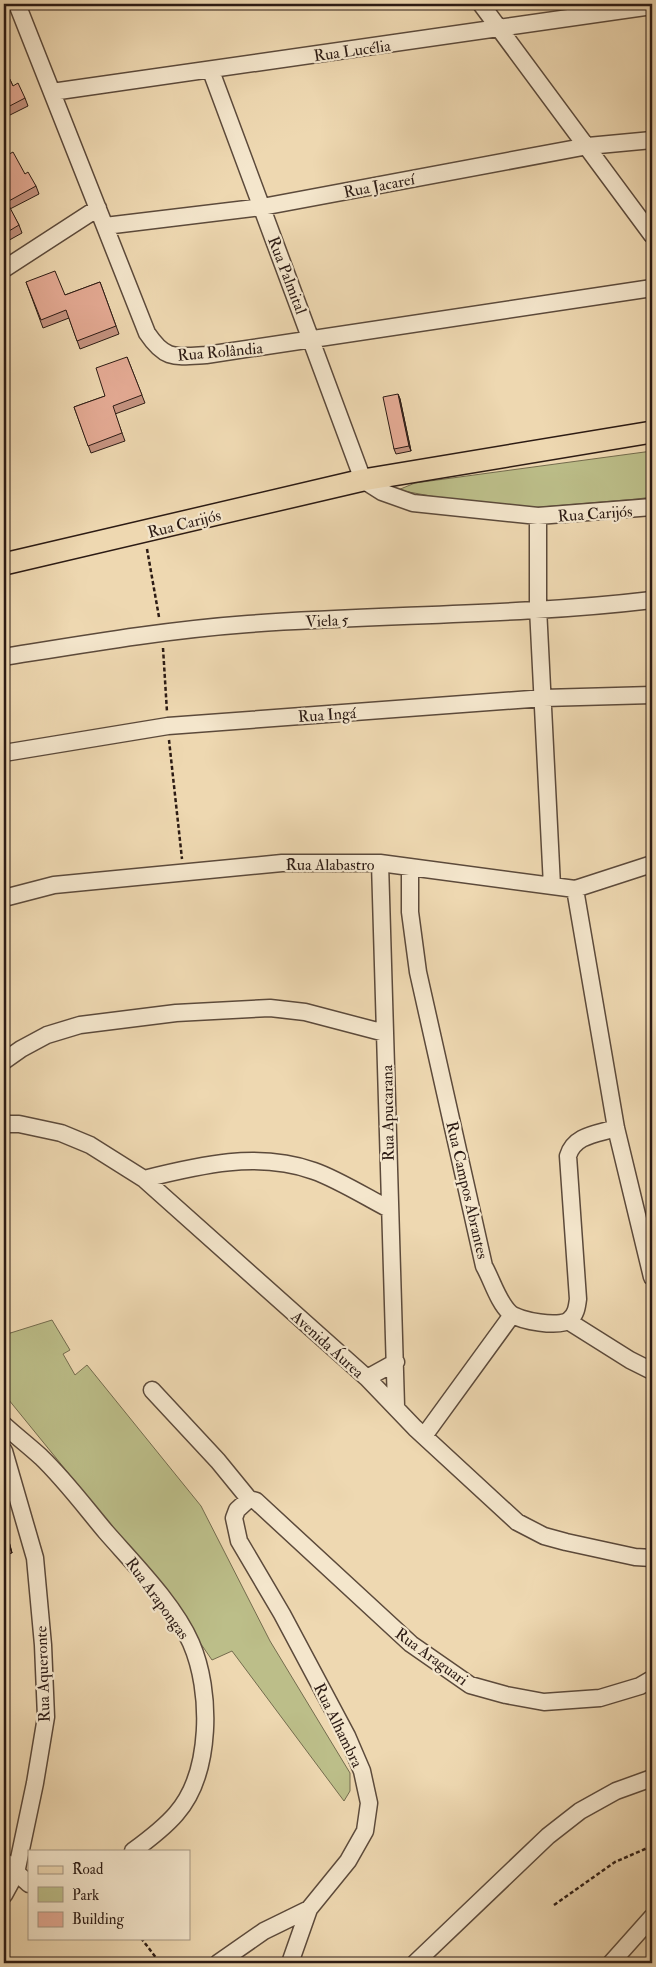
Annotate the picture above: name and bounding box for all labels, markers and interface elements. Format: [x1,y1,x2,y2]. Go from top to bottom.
street label: Rua Lucélia [312,36,392,66]
street label: Rua Jacareí [342,169,418,204]
street label: Rua Palmital [263,234,311,317]
street label: Rua Rolândia [176,338,264,366]
street label: Rua Carijós [557,501,633,527]
street label: Rua Carijós [146,505,223,543]
street label: Viela 5 [305,610,349,632]
street label: Rua Ingá [297,703,357,727]
street label: Rua Alabastro [285,855,375,875]
street label: Rua Apucarana [377,1064,400,1161]
street label: Rua Campos Abrantes [440,1119,493,1261]
street label: Avenida Áurea [286,1305,369,1383]
street label: Rua Arapongas [120,1554,194,1644]
street label: Rua Araguari [391,1624,472,1690]
street label: Rua Aqueronte [31,1625,55,1723]
street label: Rua Alhambra [309,1680,367,1771]
legend [28,1850,190,1940]
text: Road [72,1860,104,1879]
text: Park [72,1886,99,1905]
text: Building [72,1910,124,1929]

